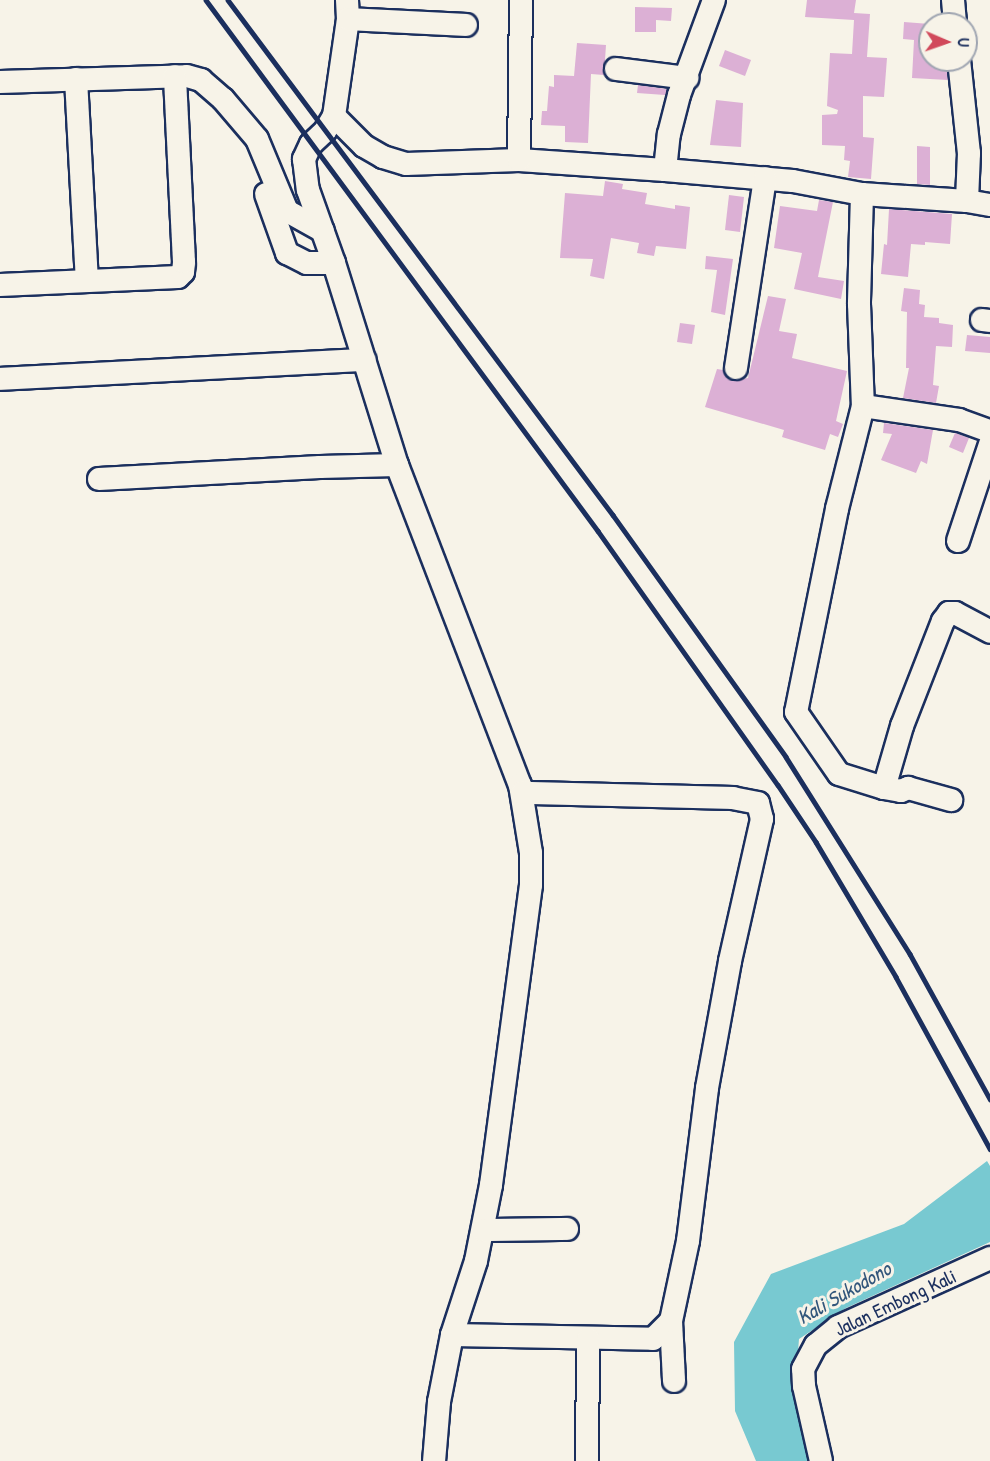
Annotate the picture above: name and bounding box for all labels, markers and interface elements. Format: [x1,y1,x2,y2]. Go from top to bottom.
north arrow [918,12,978,72]
text: U [953,38,975,47]
water label: Kali Sukodono [793,1256,895,1330]
street label: Jalan Embong Kali [830,1263,960,1341]

